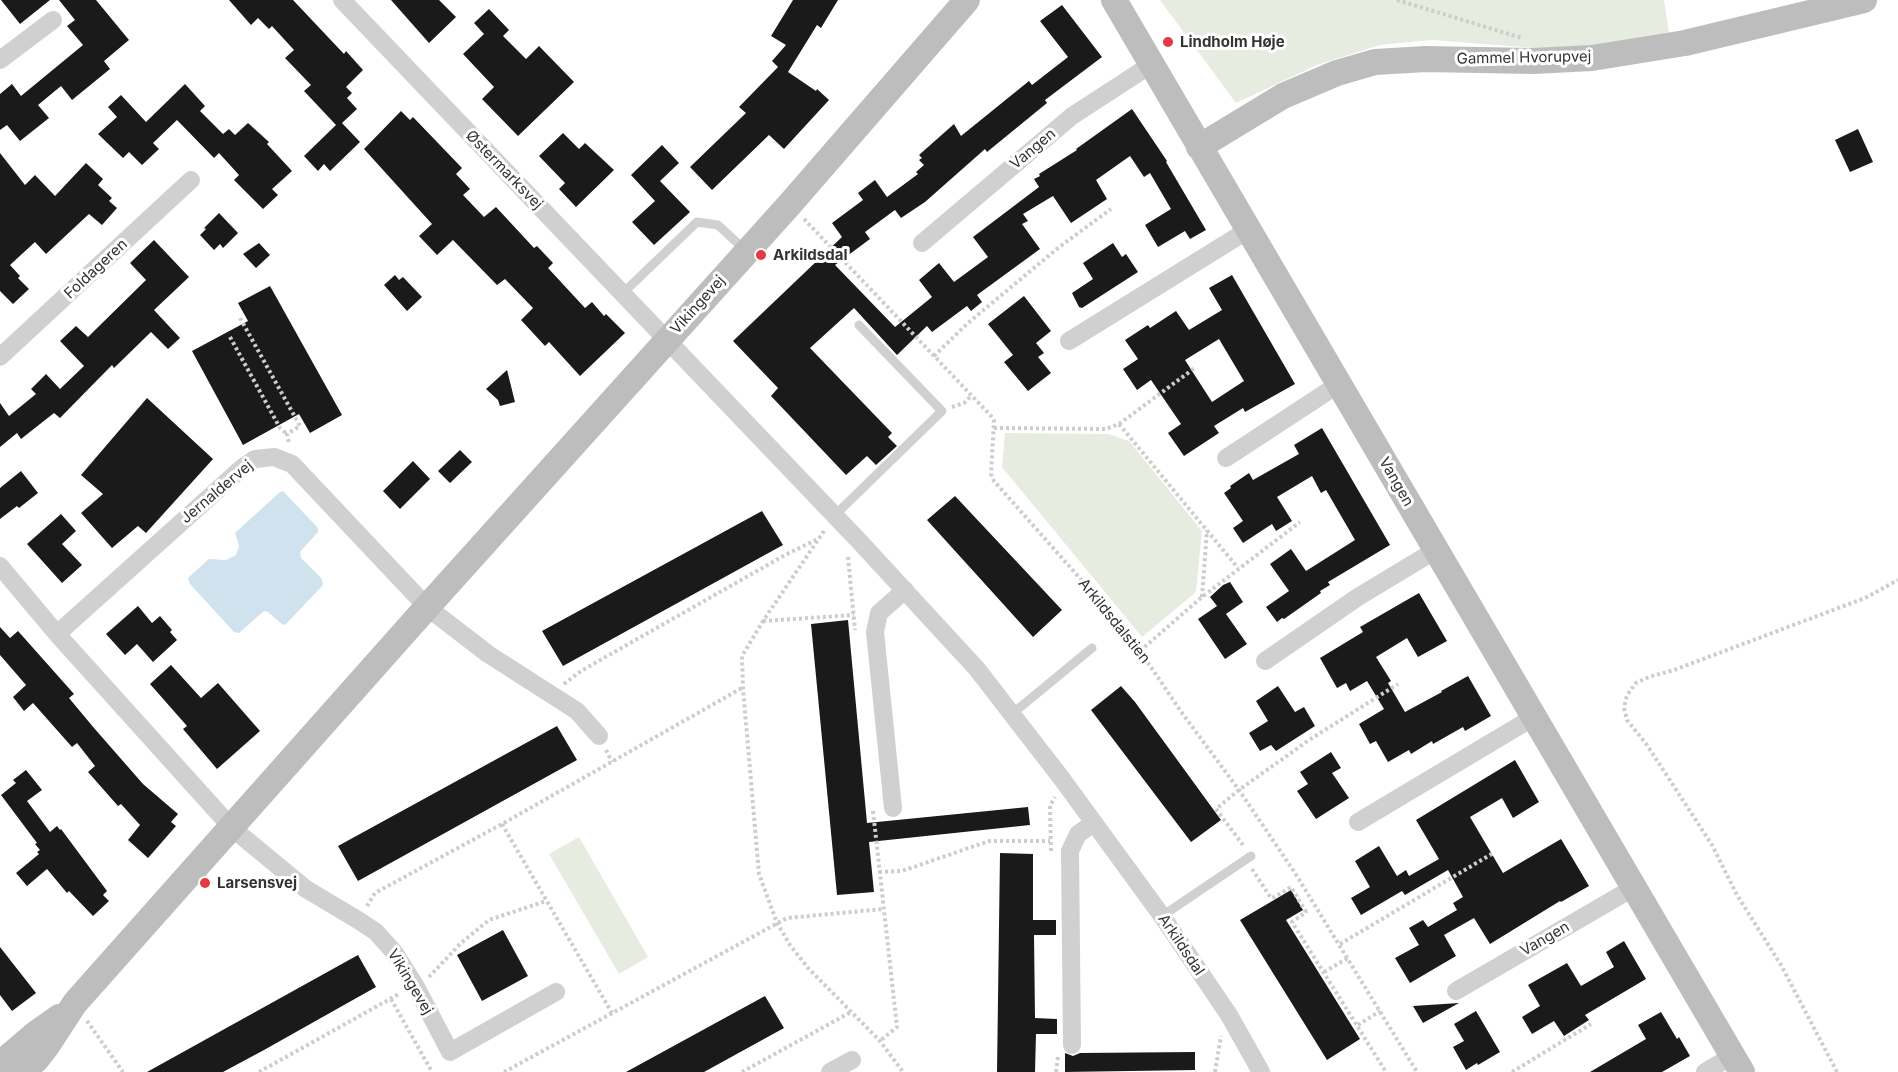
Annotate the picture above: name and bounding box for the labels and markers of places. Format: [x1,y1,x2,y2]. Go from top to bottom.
place label: Lindholm Høje [1180,33,1285,51]
marker: Lindholm Høje [1161,35,1175,49]
place label: Arkildsdal [773,246,847,264]
marker: Arkildsdal [754,248,768,262]
place label: Larsensvej [217,874,297,892]
marker: Larsensvej [198,876,212,890]

